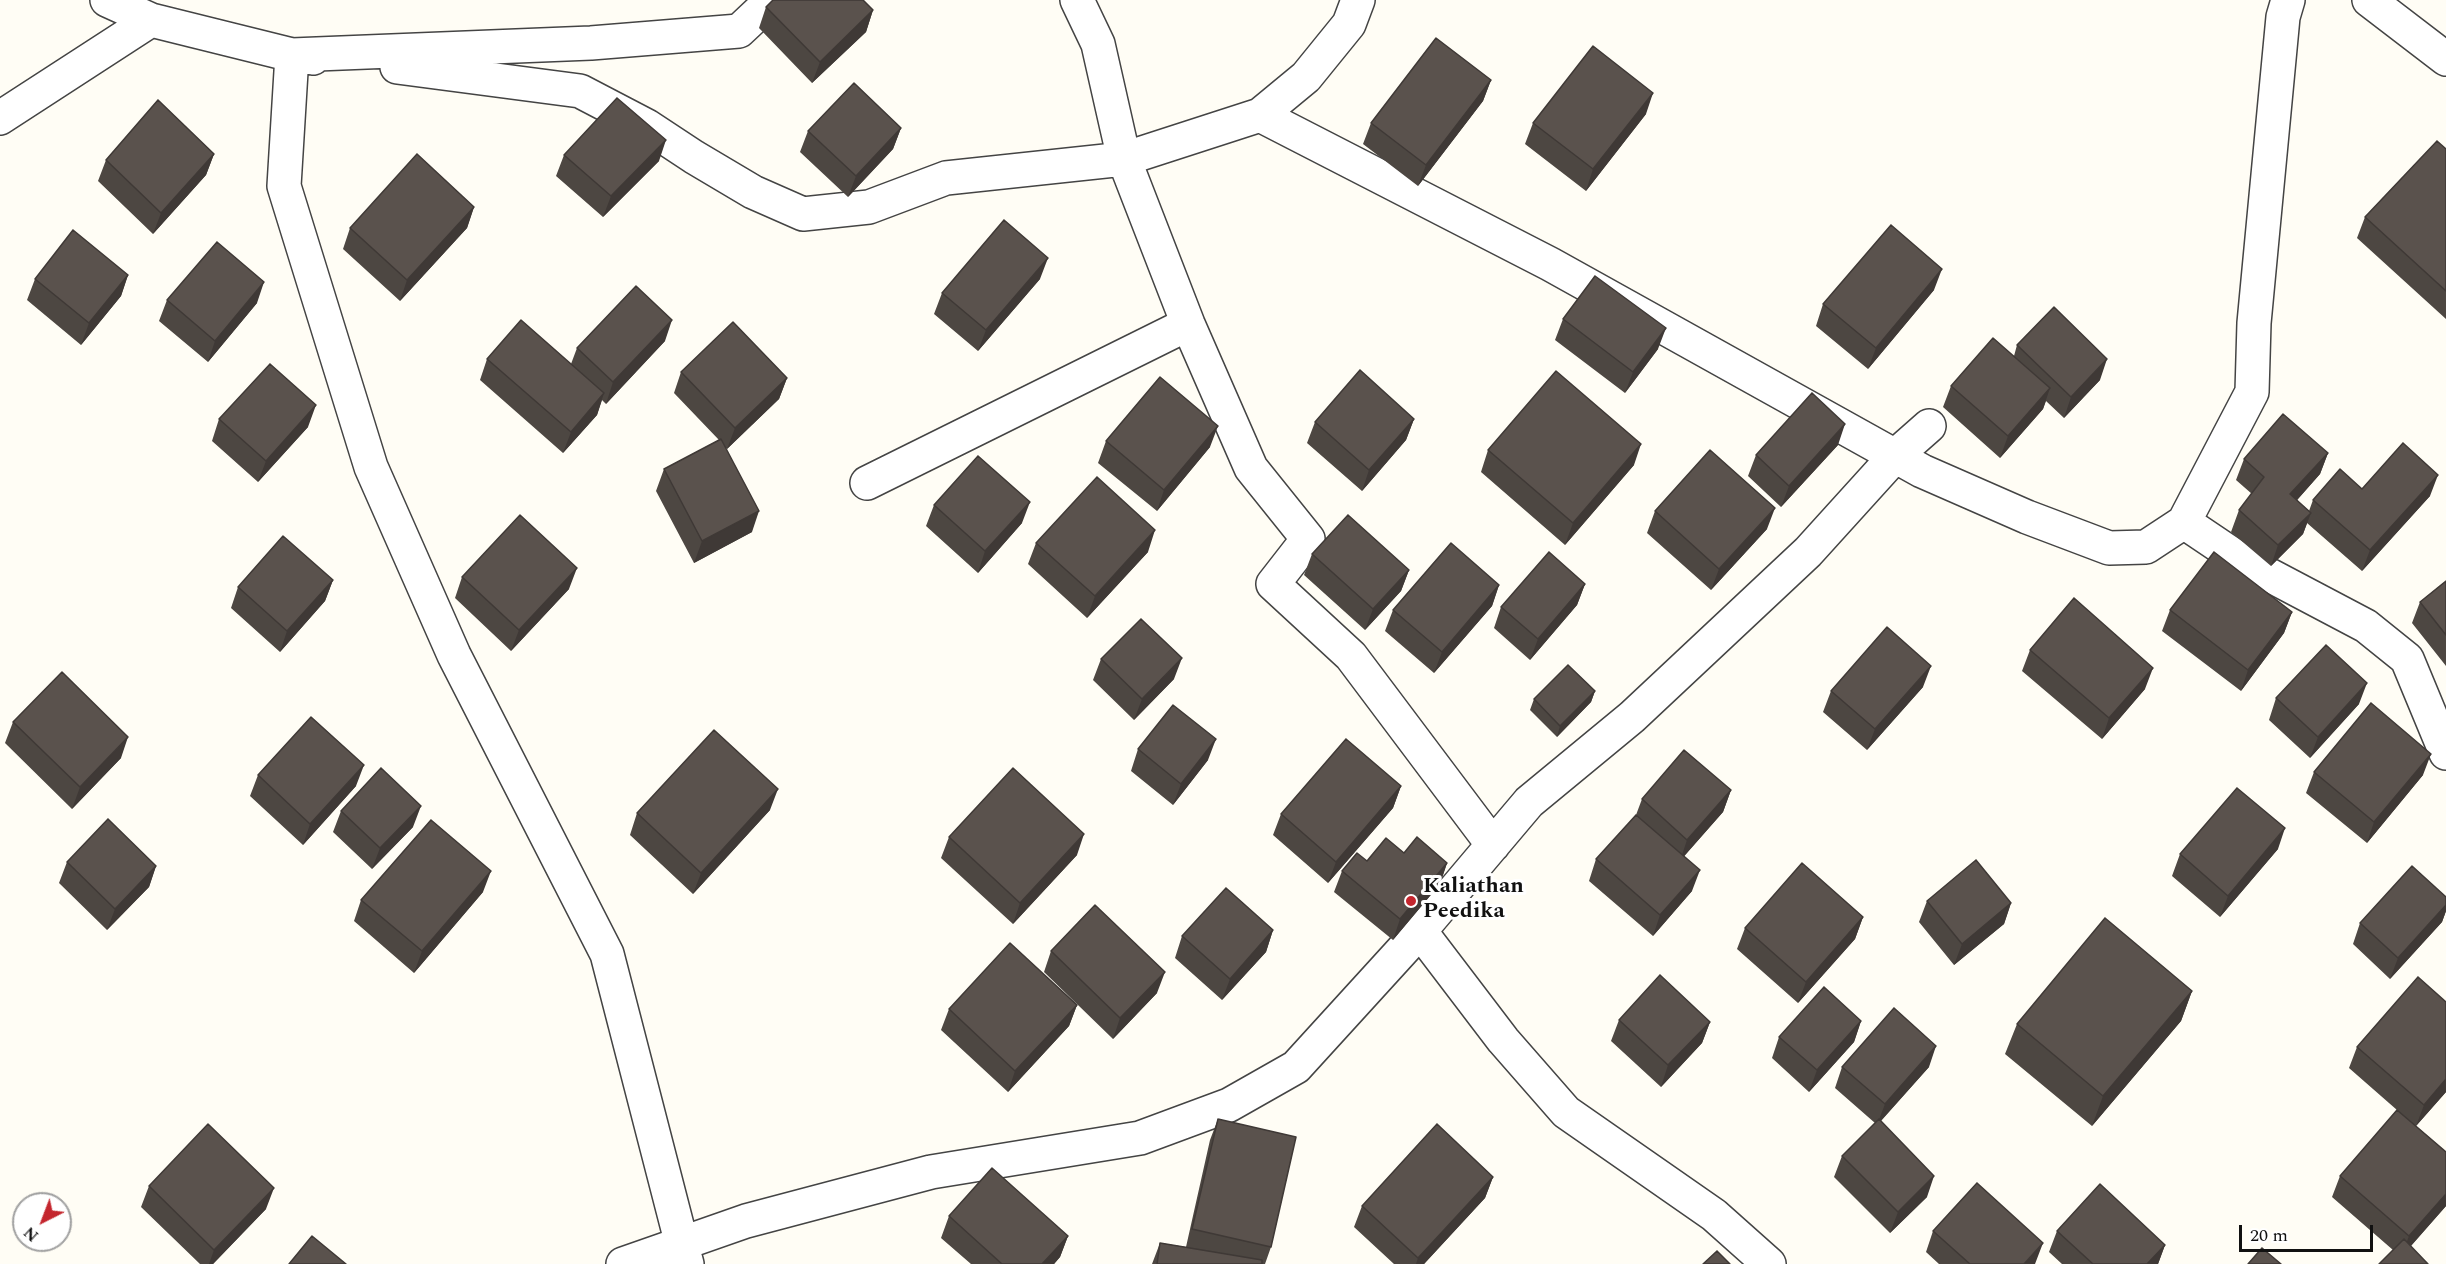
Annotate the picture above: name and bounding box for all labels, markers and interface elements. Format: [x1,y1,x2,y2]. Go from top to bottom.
place label: Kaliathan Peedika [1423,875,1524,926]
marker: Kaliathan Peedika [1404,894,1418,908]
north arrow [12,1192,72,1252]
scale bar [2242,1213,2376,1251]
text: N [18,1221,44,1247]
text: 20 m [2250,1222,2288,1249]

